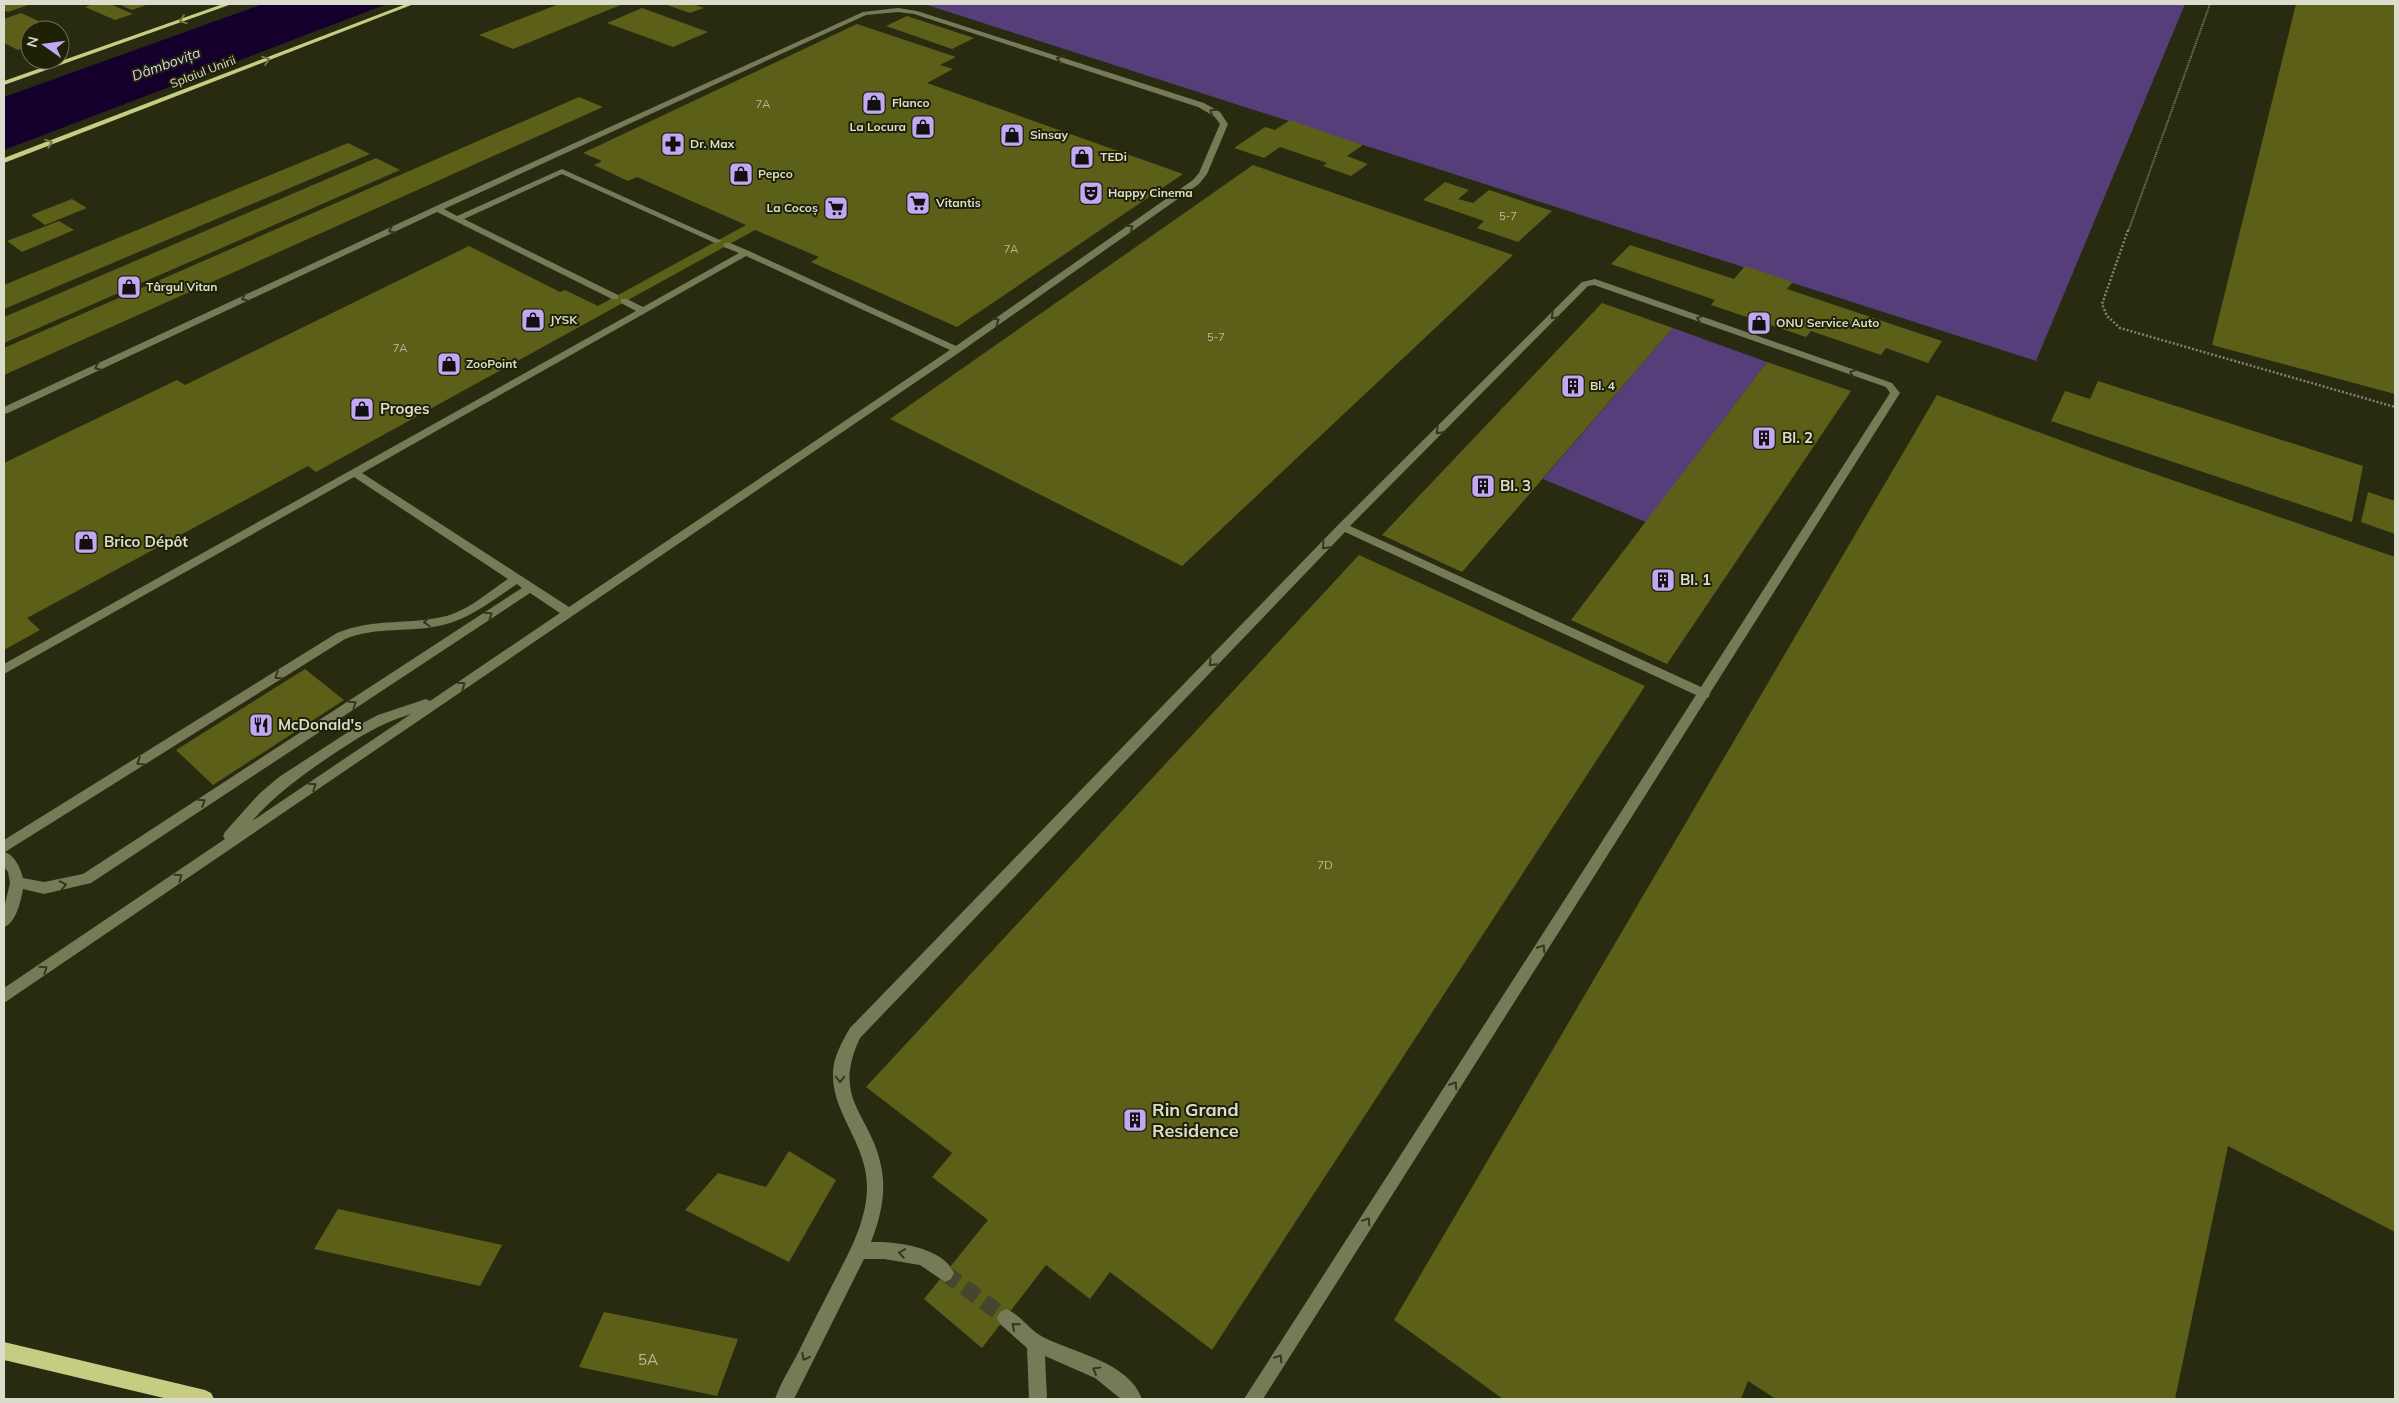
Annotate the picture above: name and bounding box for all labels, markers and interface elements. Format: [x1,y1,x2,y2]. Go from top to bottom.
one-way arrow [180,14,188,24]
north arrow [20,20,70,70]
text: N [22,35,42,49]
water label: Dâmbovița [129,43,203,85]
street label: Splaiul Unirii [168,52,238,91]
one-way arrow [1056,55,1065,65]
one-way arrow [261,56,270,66]
shop icon: Flanco [861,90,887,116]
place label: Flanco [892,95,930,110]
house number: 7A [756,97,770,111]
one-way arrow [1209,109,1218,119]
shop icon: La Locura [910,114,936,140]
place label: La Locura [849,119,906,134]
shop icon: Sinsay [999,122,1025,148]
place label: Sinsay [1030,127,1069,142]
pharmacy icon: Dr. Max [660,131,686,157]
place label: Dr. Max [690,136,735,151]
one-way arrow [44,139,53,150]
shop icon: TEDi [1069,144,1095,170]
place label: TEDi [1100,149,1127,164]
shop icon: Pepco [728,161,754,187]
place label: Pepco [758,166,793,181]
theatre icon: Happy Cinema [1078,180,1104,206]
place label: Happy Cinema [1108,185,1193,200]
supermarket icon: Vitantis [905,190,931,216]
supermarket icon: La Cocoș [823,195,849,221]
place label: Vitantis [935,195,981,210]
place label: La Cocoș [767,200,818,216]
house number: 5-7 [1499,209,1517,223]
one-way arrow [388,223,397,234]
one-way arrow [1124,225,1134,234]
house number: 7A [1004,242,1018,256]
shop icon: Târgul Vitan [116,274,142,300]
place label: Târgul Vitan [146,279,218,294]
one-way arrow [241,292,250,303]
shop icon: JYSK [520,307,546,333]
one-way arrow [1551,310,1560,319]
shop icon: ONU Service Auto [1746,310,1772,336]
place label: JYSK [550,312,578,327]
one-way arrow [1696,315,1704,325]
place label: ONU Service Auto [1776,315,1879,330]
one-way arrow [991,318,1000,327]
house number: 5-7 [1207,330,1225,344]
house number: 7A [393,341,407,355]
shop icon: ZooPoint [436,351,462,377]
place label: ZooPoint [466,356,517,371]
one-way arrow [94,361,103,372]
one-way arrow [1849,368,1858,378]
building icon: Bl. 4 [1560,373,1586,399]
place label: Bl. 4 [1590,378,1615,393]
shop icon: Proges [349,396,375,422]
place label: Proges [380,399,430,418]
one-way arrow [1436,425,1445,434]
building icon: Bl. 2 [1751,425,1777,451]
place label: Bl. 2 [1782,428,1813,447]
building icon: Bl. 3 [1470,473,1496,499]
place label: Bl. 3 [1500,476,1531,495]
shop icon: Brico Dépôt [73,529,99,555]
place label: Brico Dépôt [104,532,188,551]
one-way arrow [1321,540,1330,549]
building icon: Bl. 1 [1650,567,1676,593]
place label: Bl. 1 [1680,570,1711,589]
one-way arrow [483,612,493,621]
one-way arrow [422,617,430,628]
one-way arrow [1209,657,1218,666]
one-way arrow [274,669,283,679]
one-way arrow [456,682,466,691]
one-way arrow [347,701,357,710]
restaurant icon: McDonald's [248,712,274,738]
place label: McDonald's [278,715,362,734]
one-way arrow [136,755,145,765]
one-way arrow [307,783,317,792]
one-way arrow [197,799,206,809]
house number: 7D [1317,857,1333,872]
one-way arrow [173,874,182,883]
one-way arrow [59,880,68,890]
one-way arrow [1536,944,1545,953]
one-way arrow [39,965,48,975]
one-way arrow [835,1076,845,1083]
one-way arrow [1448,1081,1458,1090]
place label: Rin Grand Residence [1152,1098,1239,1142]
building icon: Rin Grand Residence [1122,1107,1148,1133]
one-way arrow [1360,1218,1370,1227]
one-way arrow [898,1249,906,1259]
one-way arrow [1012,1323,1021,1332]
house number: 5A [638,1350,658,1369]
one-way arrow [801,1352,811,1361]
one-way arrow [1273,1355,1282,1364]
one-way arrow [1092,1366,1101,1376]

